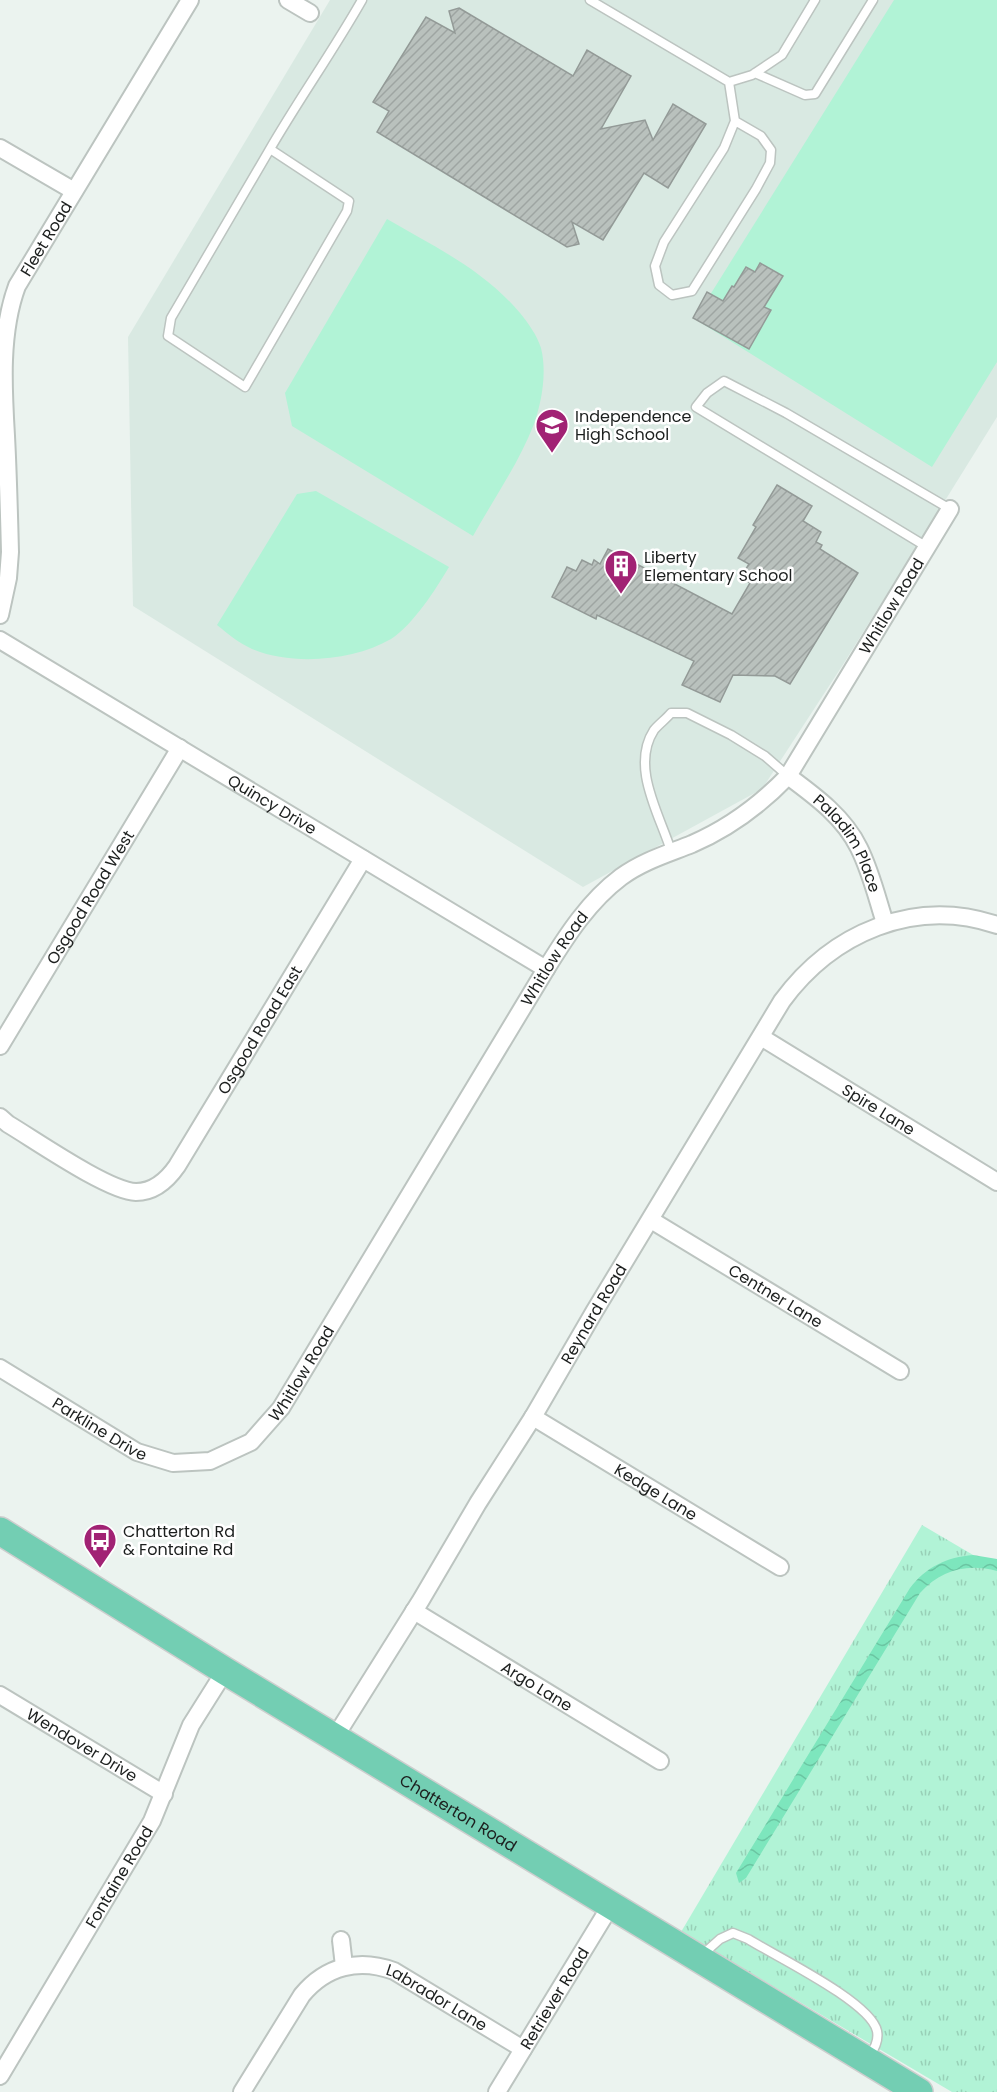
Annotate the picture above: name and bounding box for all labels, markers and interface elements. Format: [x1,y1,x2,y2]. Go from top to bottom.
street label: Fleet Road [15,197,78,280]
place label: Independence High School [575,405,692,446]
school or university icon: Independence High School [534,407,570,454]
place label: Liberty Elementary School [644,546,792,587]
building icon: Liberty Elementary School [603,548,639,595]
street label: Whitlow Road [854,554,930,659]
street label: Quincy Drive [223,769,321,840]
street label: Paladim Place [808,789,886,895]
street label: Osgood Road West [41,826,140,969]
street label: Whitlow Road [515,906,594,1010]
street label: Osgood Road East [212,961,308,1099]
street label: Spire Lane [837,1078,919,1141]
street label: Centner Lane [724,1259,827,1334]
street label: Reynard Road [555,1260,632,1368]
street label: Whitlow Road [263,1321,340,1427]
street label: Parkline Drive [48,1392,150,1466]
street label: Kedge Lane [610,1458,702,1526]
place label: Chatterton Rd & Fontaine Rd [123,1520,235,1561]
bus stop icon: Chatterton Rd & Fontaine Rd [82,1522,118,1569]
street label: Argo Lane [497,1656,577,1717]
street label: Wendover Drive [22,1703,142,1788]
street label: Chatterton Road [395,1769,521,1857]
street label: Fontaine Road [80,1822,159,1932]
street label: Retriever Road [515,1943,595,2054]
street label: Labrador Lane [383,1958,492,2037]

